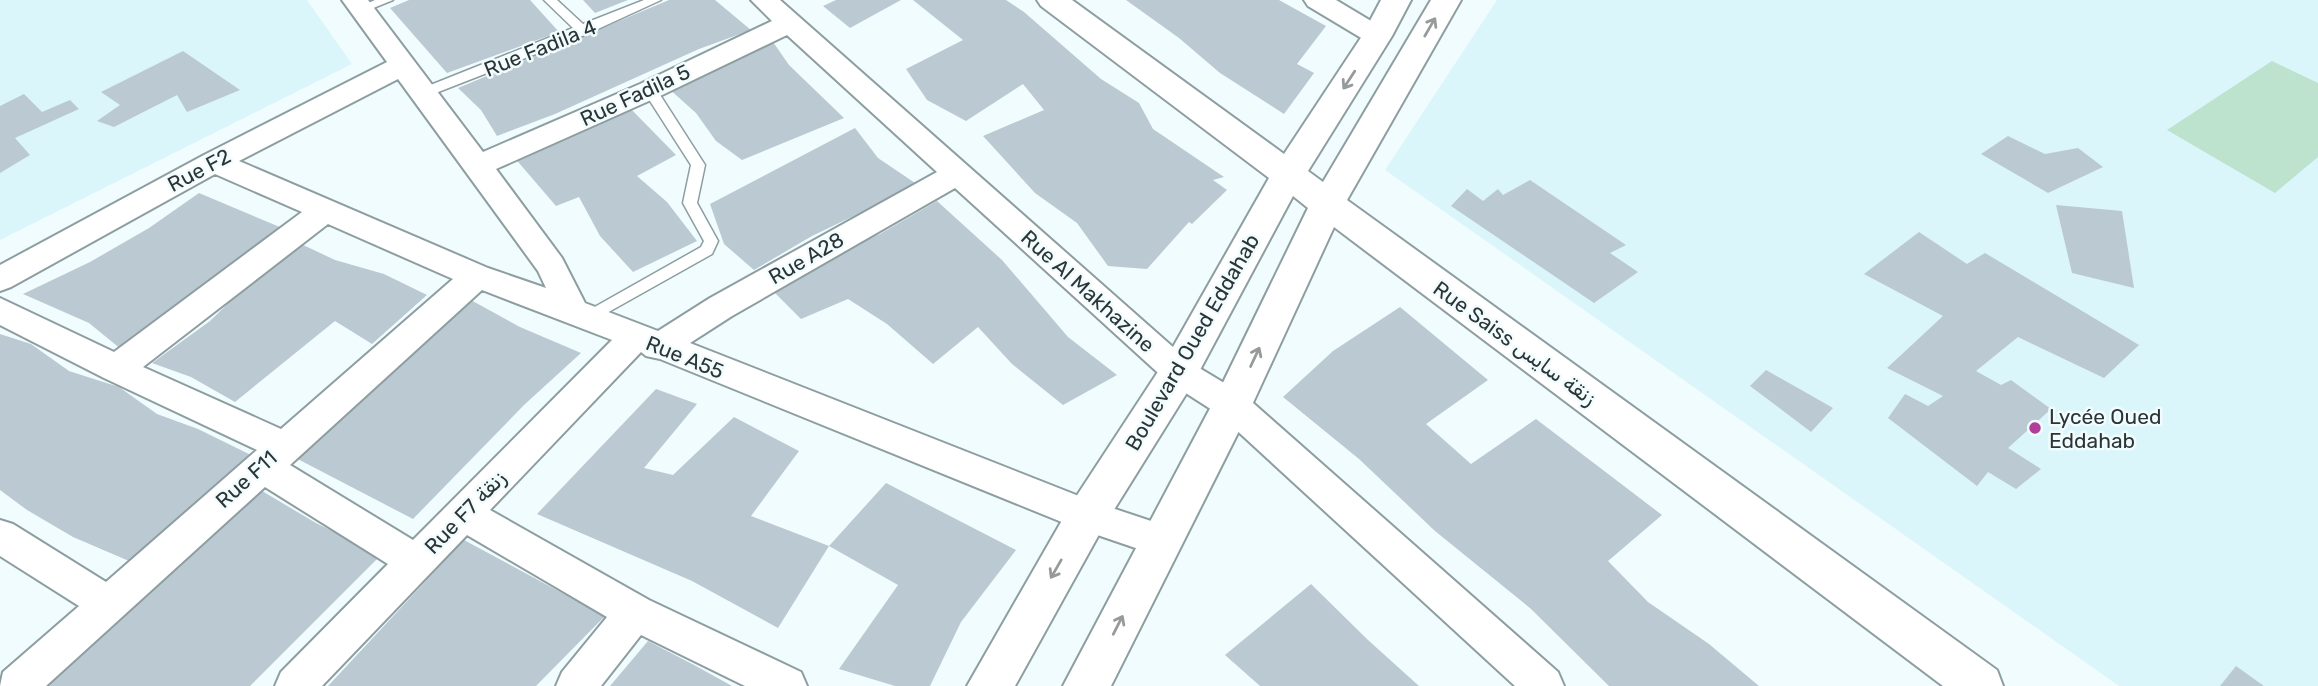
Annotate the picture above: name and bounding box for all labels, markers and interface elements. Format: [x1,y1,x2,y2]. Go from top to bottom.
street label: Rue Fadila 4 [480,14,600,82]
one-way arrow [1424,17,1437,38]
street label: Rue Fadila 5 [576,59,694,131]
one-way arrow [1342,70,1357,89]
street label: Rue F2 [163,143,235,197]
street label: Rue Al Makhazine [1016,225,1160,357]
street label: Rue A28 [764,227,848,289]
street label: Boulevard Oued Eddahab [1120,229,1264,455]
street label: Rue Saiss زنقة سايس [1429,275,1601,411]
street label: Rue A55 [642,330,728,384]
one-way arrow [1249,347,1262,368]
place label: Lycée Oued Eddahab [2049,404,2161,453]
marker: Lycée Oued Eddahab [2027,420,2043,436]
street label: Rue F11 [210,445,282,513]
street label: Rue F7 زنقة [419,465,511,559]
one-way arrow [1049,558,1062,579]
one-way arrow [1111,616,1125,636]

